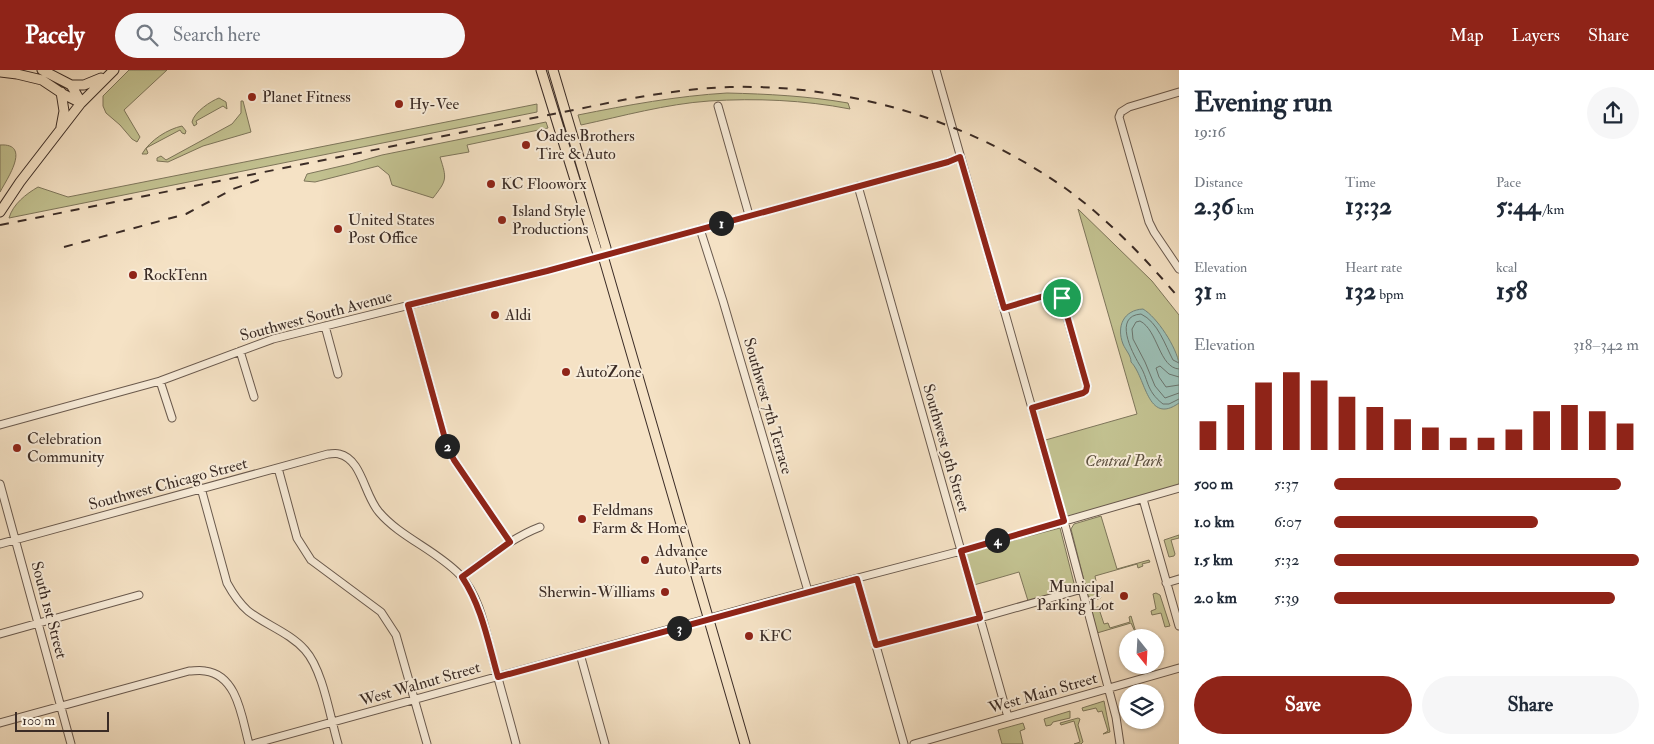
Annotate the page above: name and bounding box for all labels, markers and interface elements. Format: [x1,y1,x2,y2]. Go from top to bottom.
search box [115,13,465,58]
text: Pacely [25,20,85,51]
icon: search [133,21,161,49]
text: Search here [173,23,261,47]
text: Map [1450,24,1484,47]
text: Layers [1512,24,1560,47]
text: Share [1588,24,1629,47]
text: Evening run [1194,85,1332,120]
place label: Planet Fitness [262,87,351,107]
button: share [1587,87,1639,139]
marker: Planet Fitness [246,91,258,103]
place label: Hy-Vee [409,94,459,114]
marker: Hy-Vee [393,98,405,110]
text: 19:16 [1194,122,1226,142]
place label: Oades Brothers Tire & Auto [536,126,635,164]
marker: Oades Brothers Tire & Auto [520,139,532,151]
place label: KC Flooworx [501,174,587,194]
text: Distance [1194,174,1243,191]
text: Time [1345,174,1376,191]
text: Pace [1496,174,1521,191]
marker: KC Flooworx [485,178,497,190]
text: 2.36 [1194,191,1234,222]
text: 13:32 [1345,191,1392,222]
text: 5:44 [1496,191,1540,222]
place label: Island Style Productions [512,201,588,239]
text: km [1234,201,1254,218]
text: /km [1540,201,1564,218]
place label: United States Post Office [348,210,435,248]
pin: 1 [708,210,734,236]
marker: Island Style Productions [496,214,508,226]
text: 1 [719,215,724,232]
marker: United States Post Office [332,223,344,235]
text: Elevation [1194,259,1247,276]
text: Heart rate [1345,259,1402,276]
text: kcal [1496,259,1517,276]
place label: RockTenn [143,265,208,285]
marker: RockTenn [127,269,139,281]
text: 31 [1194,276,1213,307]
text: 132 [1345,276,1376,307]
text: 158 [1496,276,1528,307]
pin [1041,277,1083,319]
icon: arrive [1048,284,1076,312]
street label: Southwest South Avenue [238,286,395,346]
text: m [1213,286,1226,303]
text: bpm [1376,286,1404,303]
place label: Aldi [504,305,531,325]
marker: Aldi [489,309,501,321]
street label: Southwest 7th Terrace [739,335,797,477]
text: Elevation [1194,335,1255,355]
text: 318–342 m [1573,335,1639,355]
place label: AutoZone [575,362,642,382]
marker: AutoZone [560,366,572,378]
street label: Southwest 9th Street [918,382,974,514]
place label: Celebration Community [27,429,105,467]
pin: 2 [434,434,460,458]
text: 2 [444,438,451,455]
marker: Celebration Community [11,442,23,454]
park label: Central Park [1085,451,1163,471]
street label: Southwest Chicago Street [86,453,250,515]
text: 500 m [1194,474,1233,494]
text: 5:37 [1274,474,1298,494]
place label: Feldmans Farm & Home [592,500,687,538]
text: 1.0 km [1194,512,1234,532]
text: 6:07 [1274,512,1302,532]
marker: Feldmans Farm & Home [576,513,588,525]
pin: 4 [984,528,1010,552]
text: 4 [994,532,1001,549]
place label: Advance Auto Parts [654,541,722,579]
text: 1.5 km [1194,550,1233,570]
text: 5:32 [1274,550,1299,570]
marker: Advance Auto Parts [639,554,651,566]
street label: South 1st Street [26,559,72,661]
place label: Municipal Parking Lot [1037,577,1114,615]
place label: Sherwin-Williams [538,582,655,602]
marker: Sherwin-Williams [659,586,671,598]
text: 2.0 km [1194,588,1237,608]
text: 5:39 [1274,588,1299,608]
marker: Municipal Parking Lot [1118,590,1130,602]
pin: 3 [666,616,692,640]
text: 3 [677,620,682,637]
place label: KFC [759,626,792,646]
north arrow [1119,629,1164,674]
map controls [1119,629,1164,729]
marker: KFC [743,630,755,642]
street label: West Walnut Street [356,657,483,711]
street label: West Main Street [985,668,1100,718]
button: Save [1194,676,1412,734]
button: Share [1422,676,1639,734]
button: layers [1119,684,1164,729]
scale bar [15,709,109,732]
text: 100 m [22,712,55,729]

